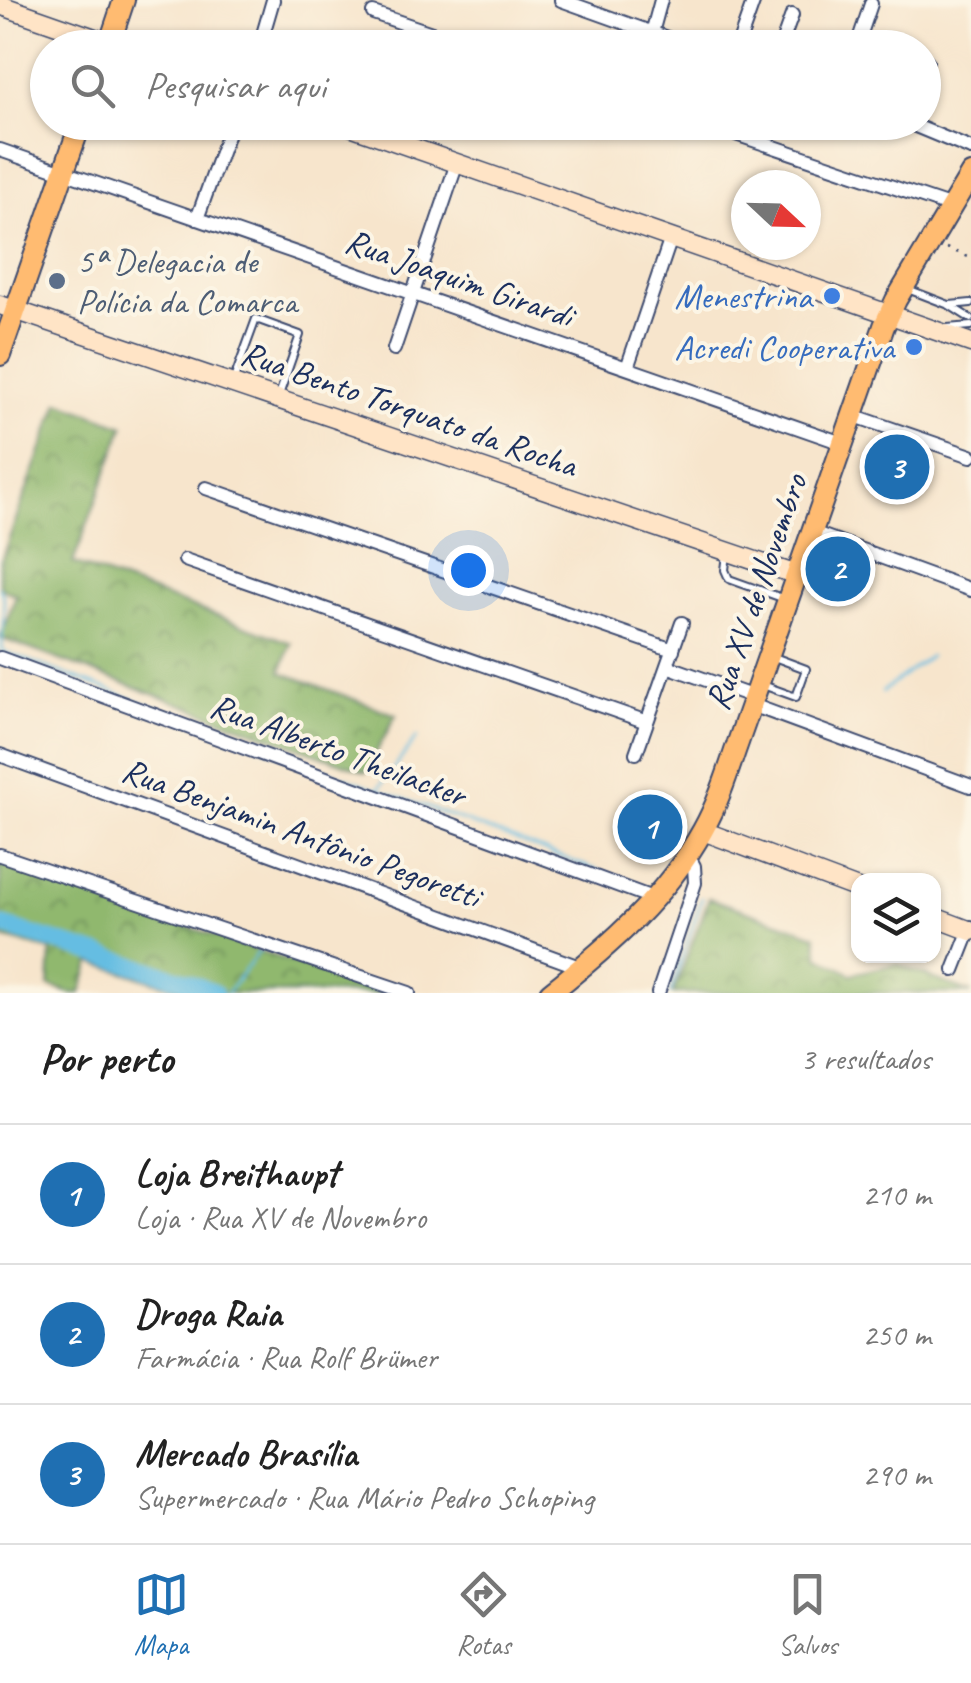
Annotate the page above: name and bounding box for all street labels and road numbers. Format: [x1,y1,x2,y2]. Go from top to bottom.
street label: Rua Joaquim Girardi [339,218,583,339]
street label: Rua Bento Torquato da Rocha [235,330,585,488]
street label: Rua XV de Novembro [695,467,818,716]
street label: Rua Alberto Theilacker [204,683,474,818]
street label: Rua Benjamin Antônio Pegoretti [116,747,490,920]

